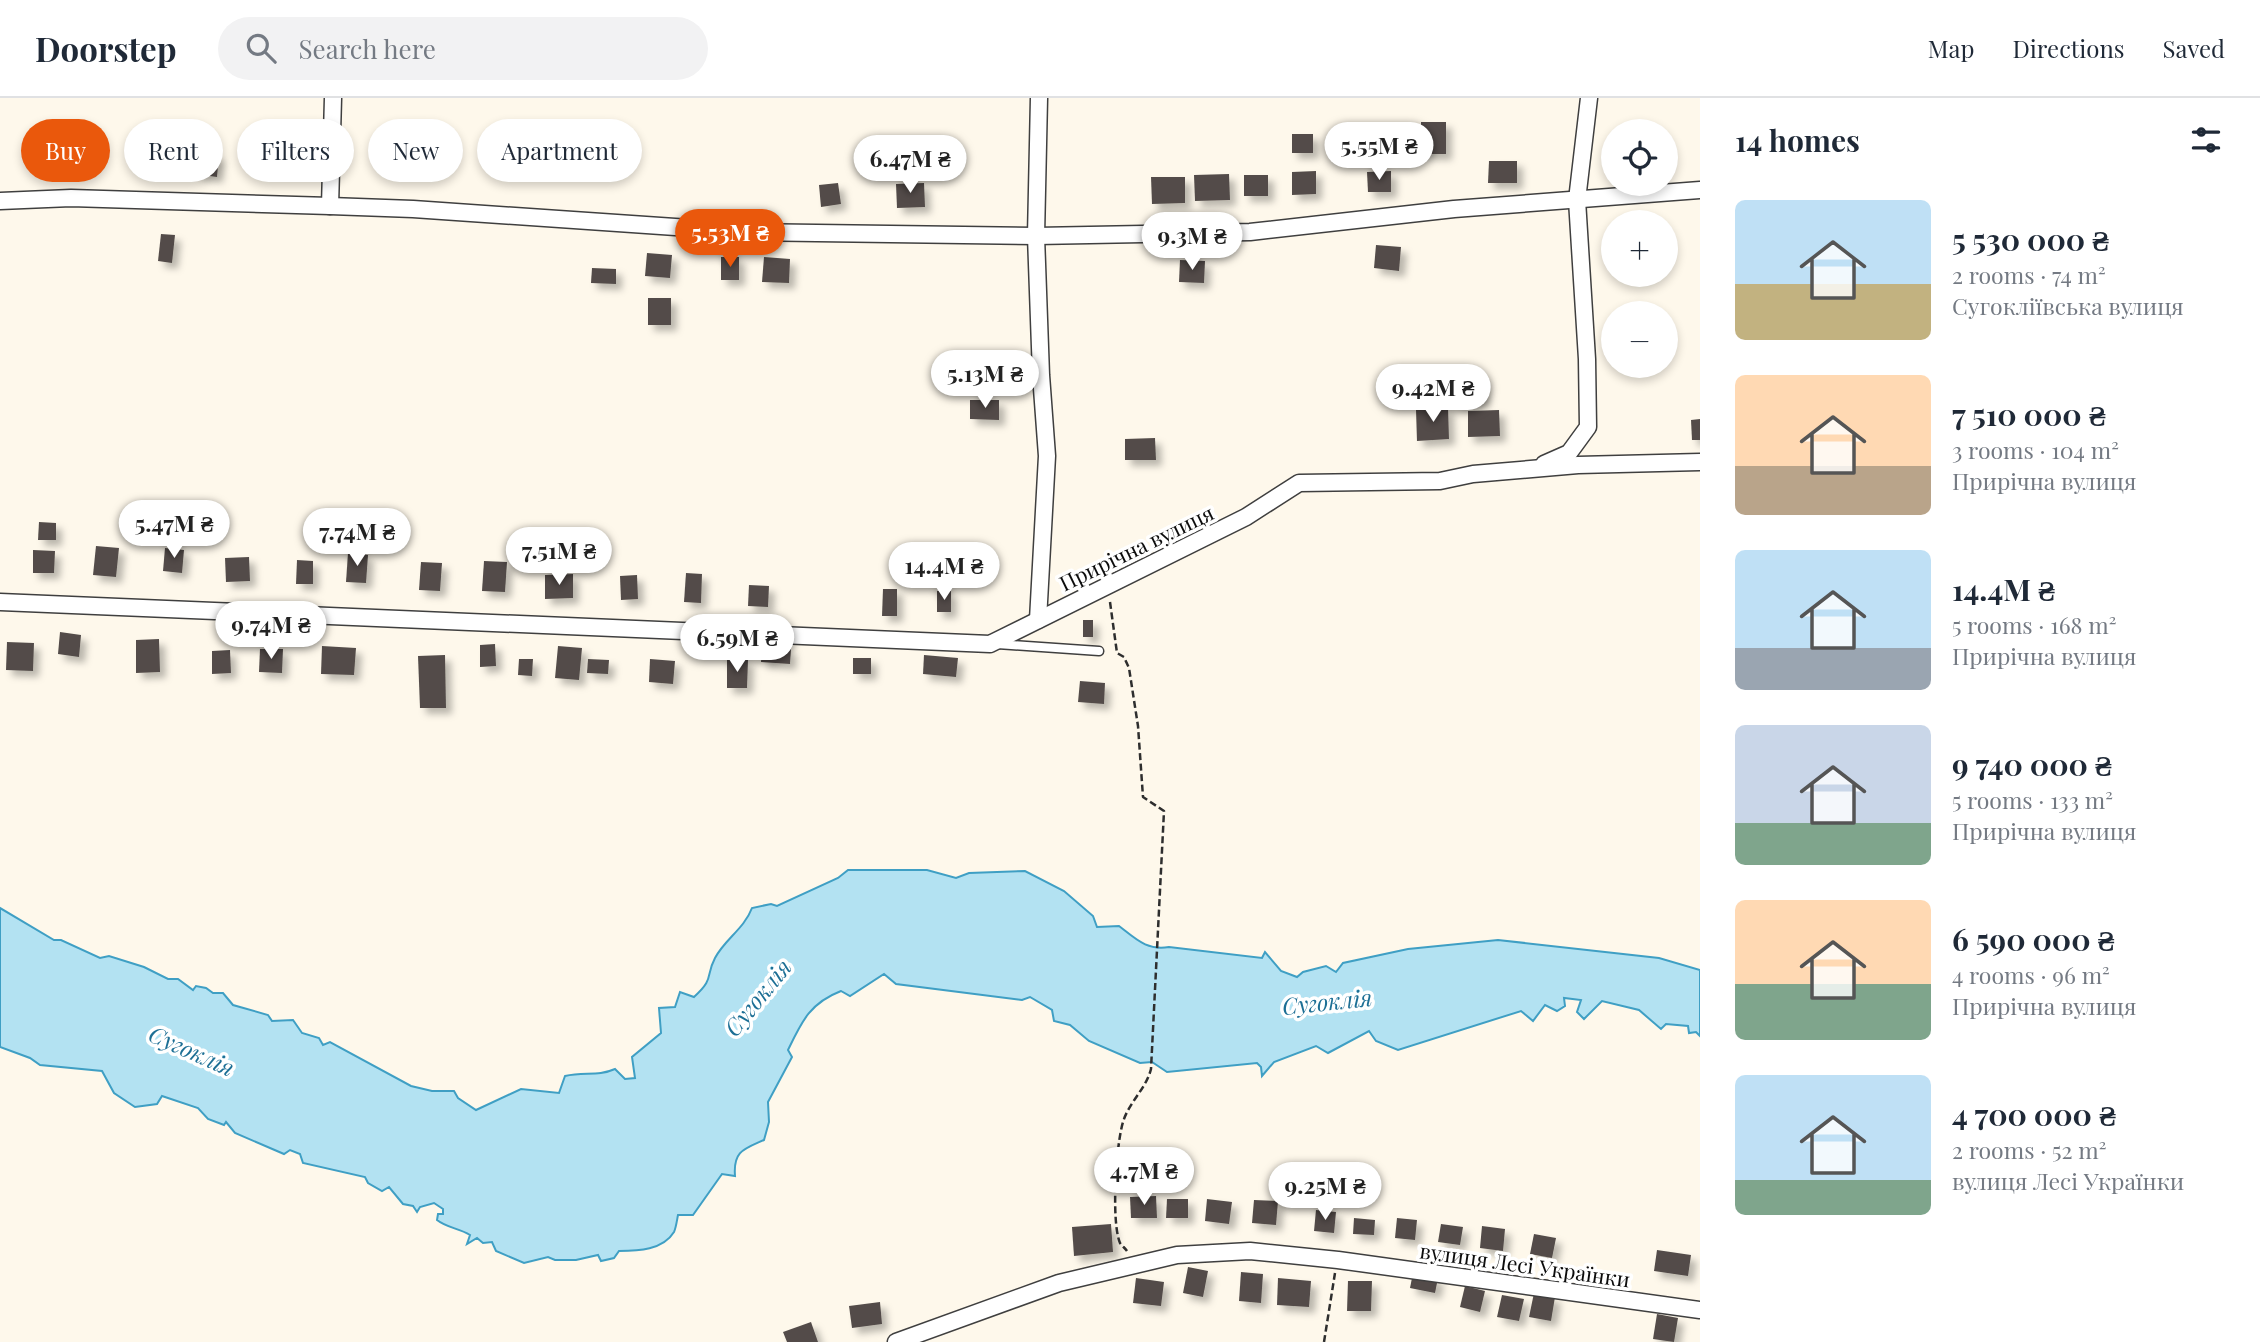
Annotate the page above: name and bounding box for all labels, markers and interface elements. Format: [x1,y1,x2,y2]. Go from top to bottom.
search box [218,17,708,80]
text: Doorstep [35,26,176,70]
icon: search [242,29,280,67]
text: Search here [298,31,436,66]
text: Map [1928,32,1974,64]
text: Directions [2012,32,2125,64]
text: Saved [2163,32,2225,64]
chip: Buy [21,119,110,182]
chip: Rent [124,119,223,182]
chip: Filters [237,119,354,182]
chip: New [368,119,463,182]
chip: Apartment [477,119,642,182]
map controls [1601,119,1678,378]
button: locate [1601,119,1678,196]
text: 14 homes [1735,120,1860,160]
icon: filters [2187,121,2225,159]
pin: 5.55M ₴ [1314,122,1444,182]
text: 5.55M ₴ [1340,129,1418,160]
pin: 6.47M ₴ [845,136,975,195]
text: 6.47M ₴ [870,142,950,173]
pin: 5.53M ₴ [665,209,795,269]
button: + [1601,210,1678,287]
pin: 9.3M ₴ [1135,212,1249,272]
text: 5.53M ₴ [691,216,769,247]
text: 9.3M ₴ [1158,219,1226,250]
text: 5 530 000 ₴ [1952,219,2109,259]
icon: home [1791,228,1875,312]
text: 2 rooms · 74 m² [1952,259,2106,290]
text: Сугокліївська вулиця [1952,290,2184,321]
button: − [1601,301,1678,378]
pin: 5.13M ₴ [920,350,1050,410]
text: 5.13M ₴ [947,357,1023,388]
pin: 9.42M ₴ [1368,364,1498,424]
text: 9.42M ₴ [1392,371,1474,402]
text: 7 510 000 ₴ [1952,394,2105,434]
icon: home [1791,403,1875,487]
text: 3 rooms · 104 m² [1952,434,2119,465]
text: Прирічна вулиця [1952,465,2136,496]
street label: Прирічна вулиця [1054,498,1218,596]
pin: 5.47M ₴ [109,500,239,560]
text: 5.47M ₴ [135,507,213,538]
pin: 7.74M ₴ [292,508,422,568]
text: 7.74M ₴ [319,515,395,546]
pin: 7.51M ₴ [494,528,624,587]
text: 7.51M ₴ [522,534,596,565]
pin: 14.4M ₴ [879,542,1009,602]
text: 14.4M ₴ [905,549,983,580]
text: 14.4M ₴ [1952,569,2055,609]
icon: home [1791,578,1875,662]
pin: 9.74M ₴ [206,602,336,661]
text: 9.74M ₴ [231,608,311,639]
text: 5 rooms · 168 m² [1952,609,2116,640]
pin: 6.59M ₴ [672,614,802,674]
text: 6.59M ₴ [696,621,778,652]
text: Прирічна вулиця [1952,640,2136,671]
text: 9 740 000 ₴ [1952,744,2112,784]
icon: home [1791,753,1875,837]
text: 5 rooms · 133 m² [1952,784,2113,815]
text: Прирічна вулиця [1952,815,2136,846]
text: 6 590 000 ₴ [1952,919,2114,959]
icon: home [1791,928,1875,1012]
water label: Сугоклія [716,952,798,1042]
text: 4 rooms · 96 m² [1952,959,2110,990]
water label: Сугоклія [1280,981,1374,1021]
text: Прирічна вулиця [1952,990,2136,1021]
water label: Сугоклія [144,1017,240,1083]
text: 4 700 000 ₴ [1952,1094,2116,1134]
icon: home [1791,1103,1875,1187]
text: 2 rooms · 52 m² [1952,1134,2106,1165]
pin: 4.7M ₴ [1087,1148,1201,1207]
text: 4.7M ₴ [1110,1154,1178,1185]
pin: 9.25M ₴ [1260,1162,1390,1222]
text: вулиця Лесі Українки [1952,1165,2184,1196]
text: 9.25M ₴ [1285,1169,1366,1200]
street label: вулиця Лесі Українки [1418,1235,1632,1293]

